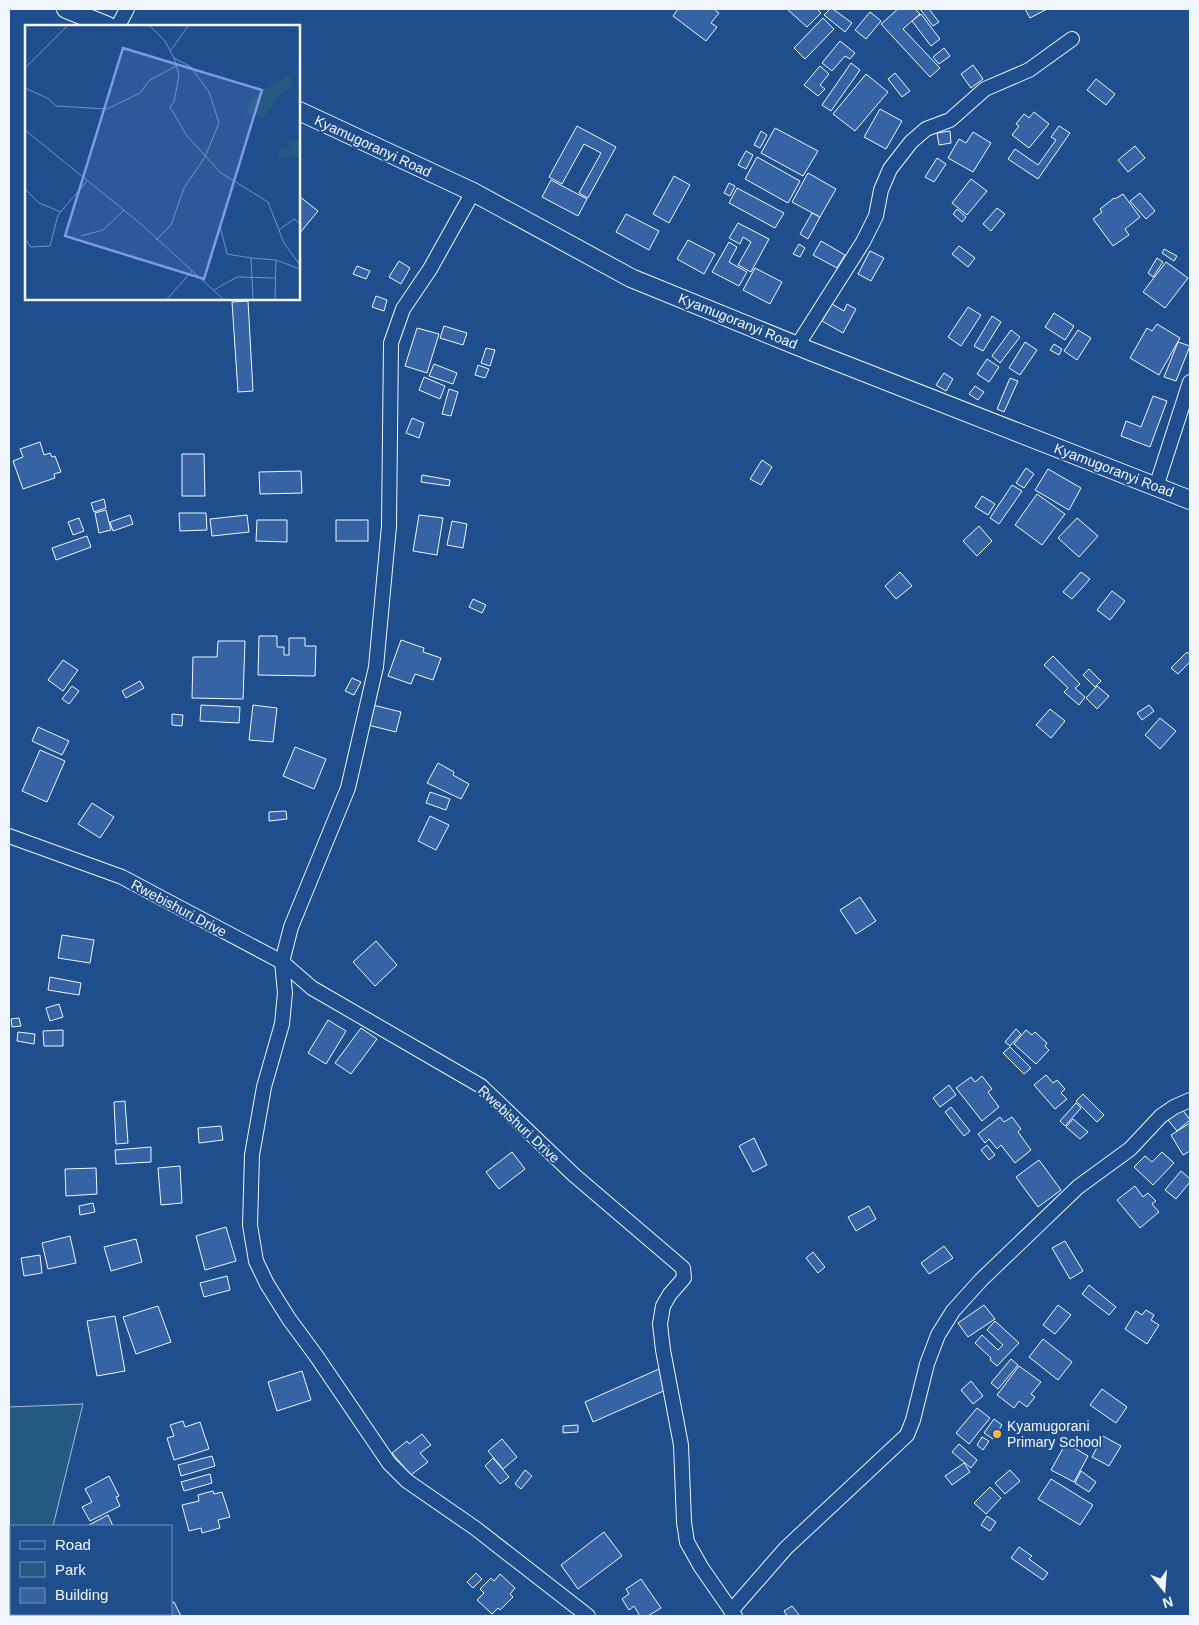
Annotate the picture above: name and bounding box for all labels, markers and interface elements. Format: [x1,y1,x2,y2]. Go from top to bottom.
inset map [25,25,300,300]
street label: Kyamugoranyi Road [312,112,434,180]
street label: Kyamugoranyi Road [676,290,800,352]
street label: Kyamugoranyi Road [1052,440,1176,500]
street label: Rwebishuri Drive [129,876,230,940]
street label: Rwebishuri Drive [475,1082,563,1166]
place label: Kyamugorani Primary School [1007,1418,1102,1450]
marker: Kyamugorani Primary School [991,1428,1003,1440]
legend [10,1525,172,1615]
text: Road [55,1536,91,1553]
text: Park [55,1561,86,1578]
north arrow [1139,1565,1189,1615]
text: Building [55,1586,108,1603]
text: N [1161,1593,1175,1612]

